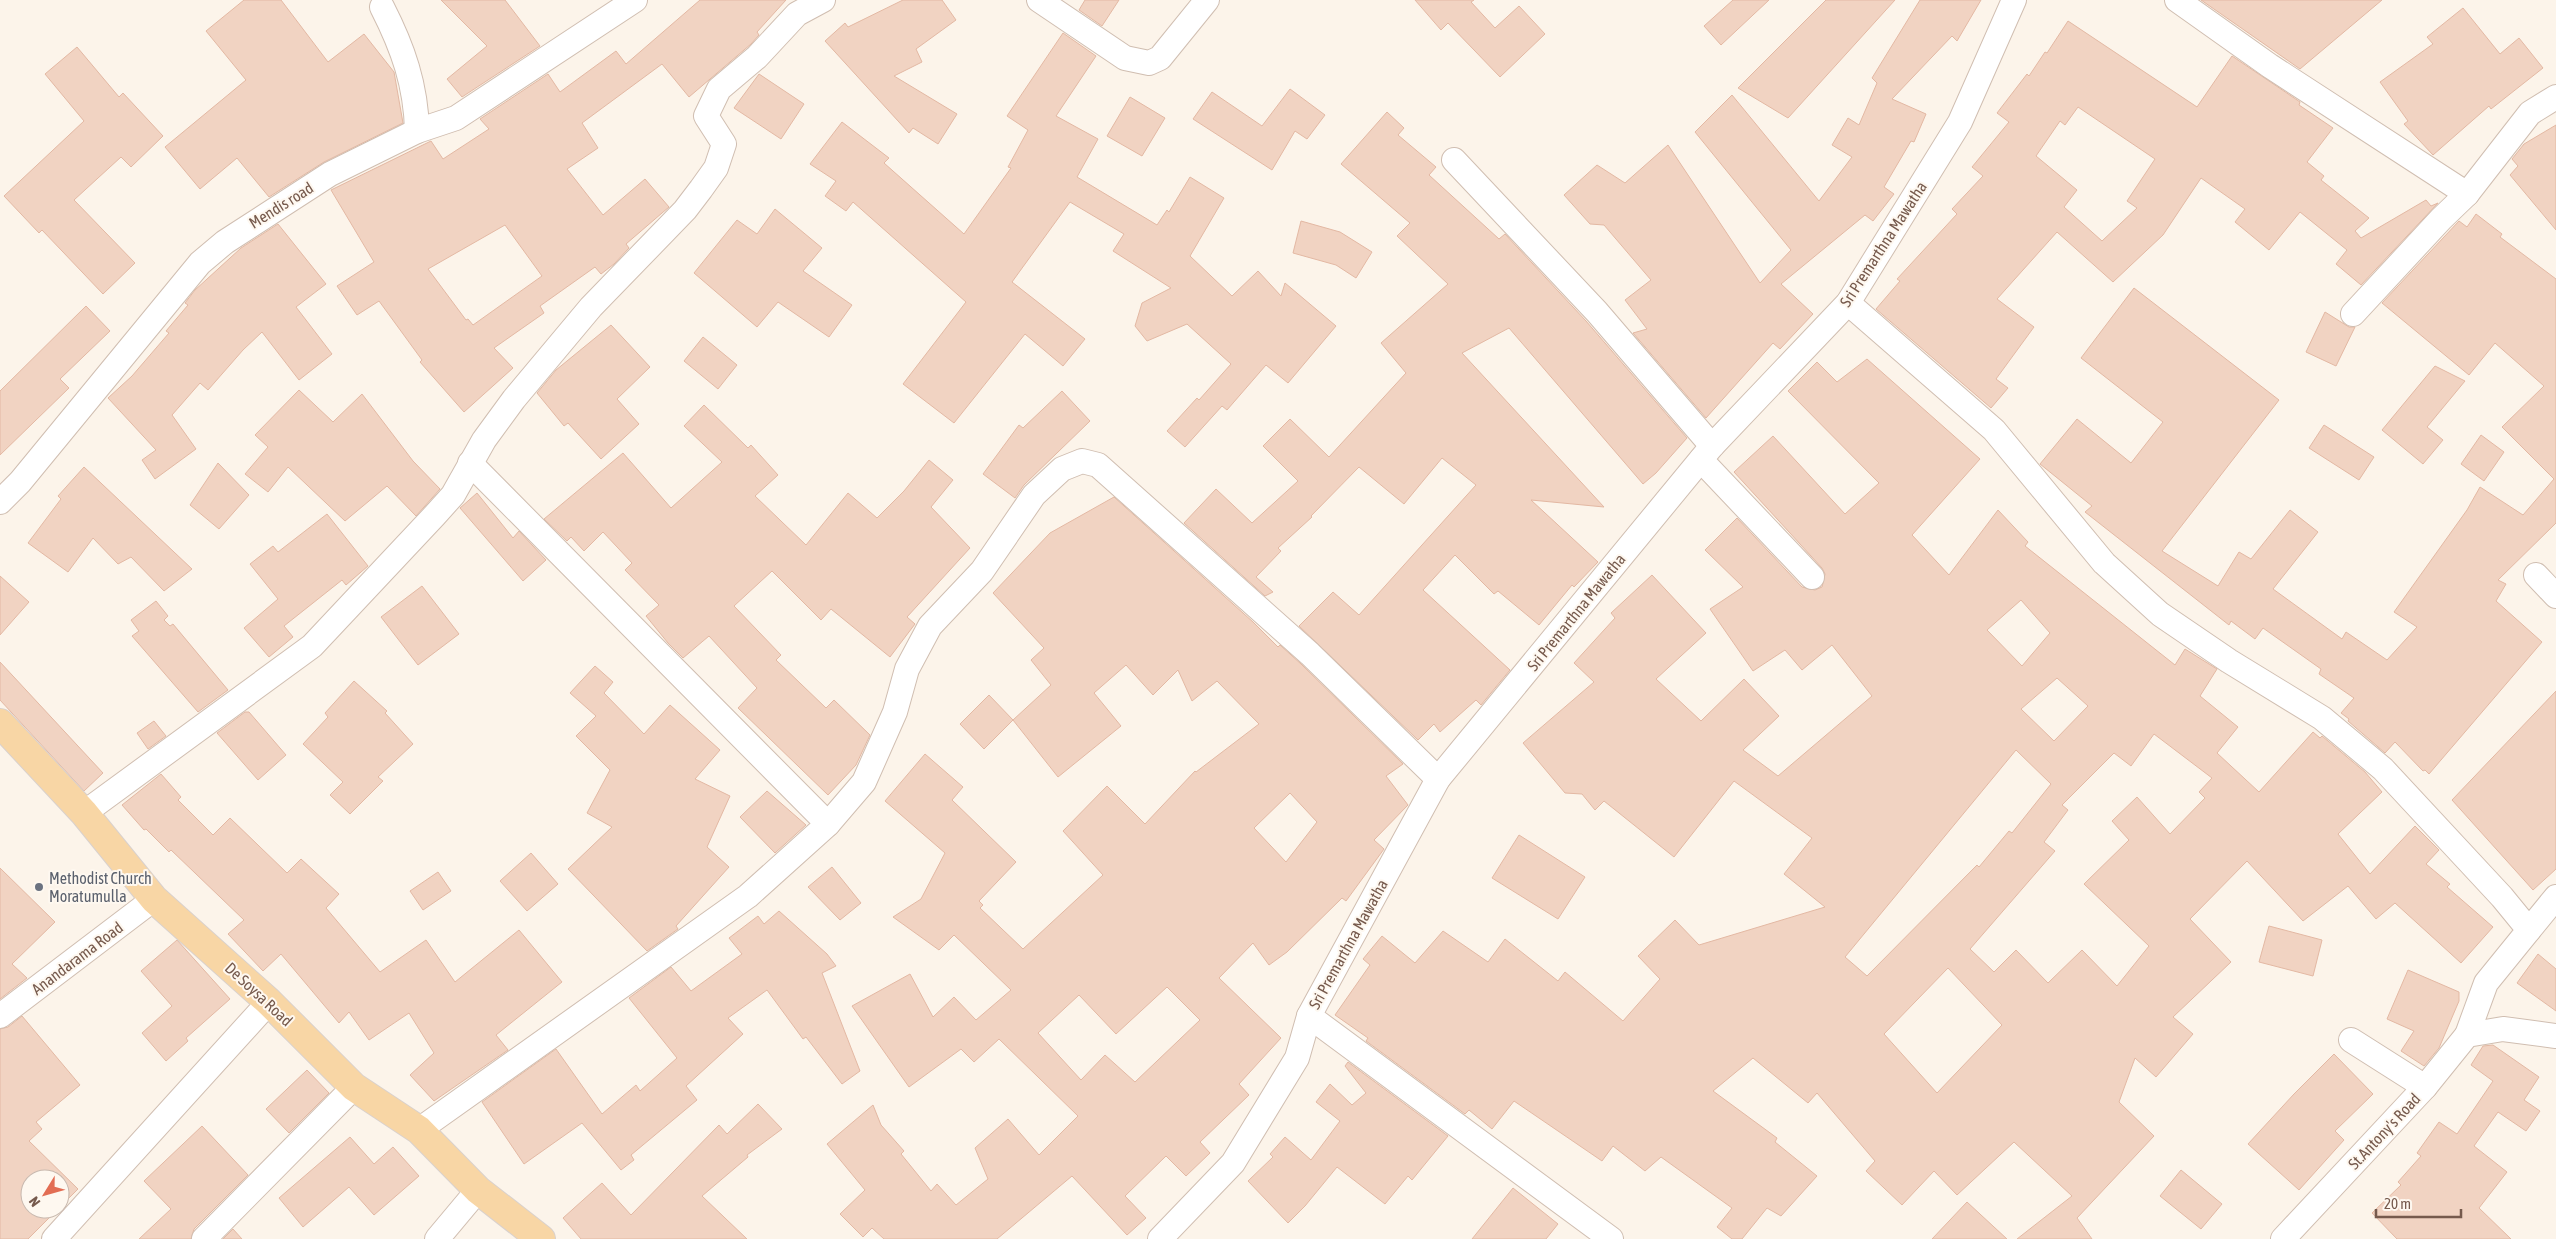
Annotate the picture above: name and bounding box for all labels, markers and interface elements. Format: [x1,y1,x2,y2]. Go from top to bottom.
street label: Mendis road [246,178,316,232]
street label: Sri Premarthna Mawatha [1836,178,1930,310]
street label: Sri Premarthna Mawatha [1523,550,1629,674]
place label: Methodist Church Moratumulla [49,869,152,905]
street label: Sri Premarthna Mawatha [1305,876,1391,1012]
marker: Methodist Church Moratumulla [33,881,45,893]
street label: Anandarama Road [28,918,126,998]
street label: De Soysa Road [221,958,296,1030]
street label: St.Antony's Road [2344,1089,2424,1173]
north arrow [20,1169,70,1219]
scale bar [2376,1186,2461,1218]
text: N [26,1194,43,1210]
text: 20 m [2384,1195,2411,1212]

